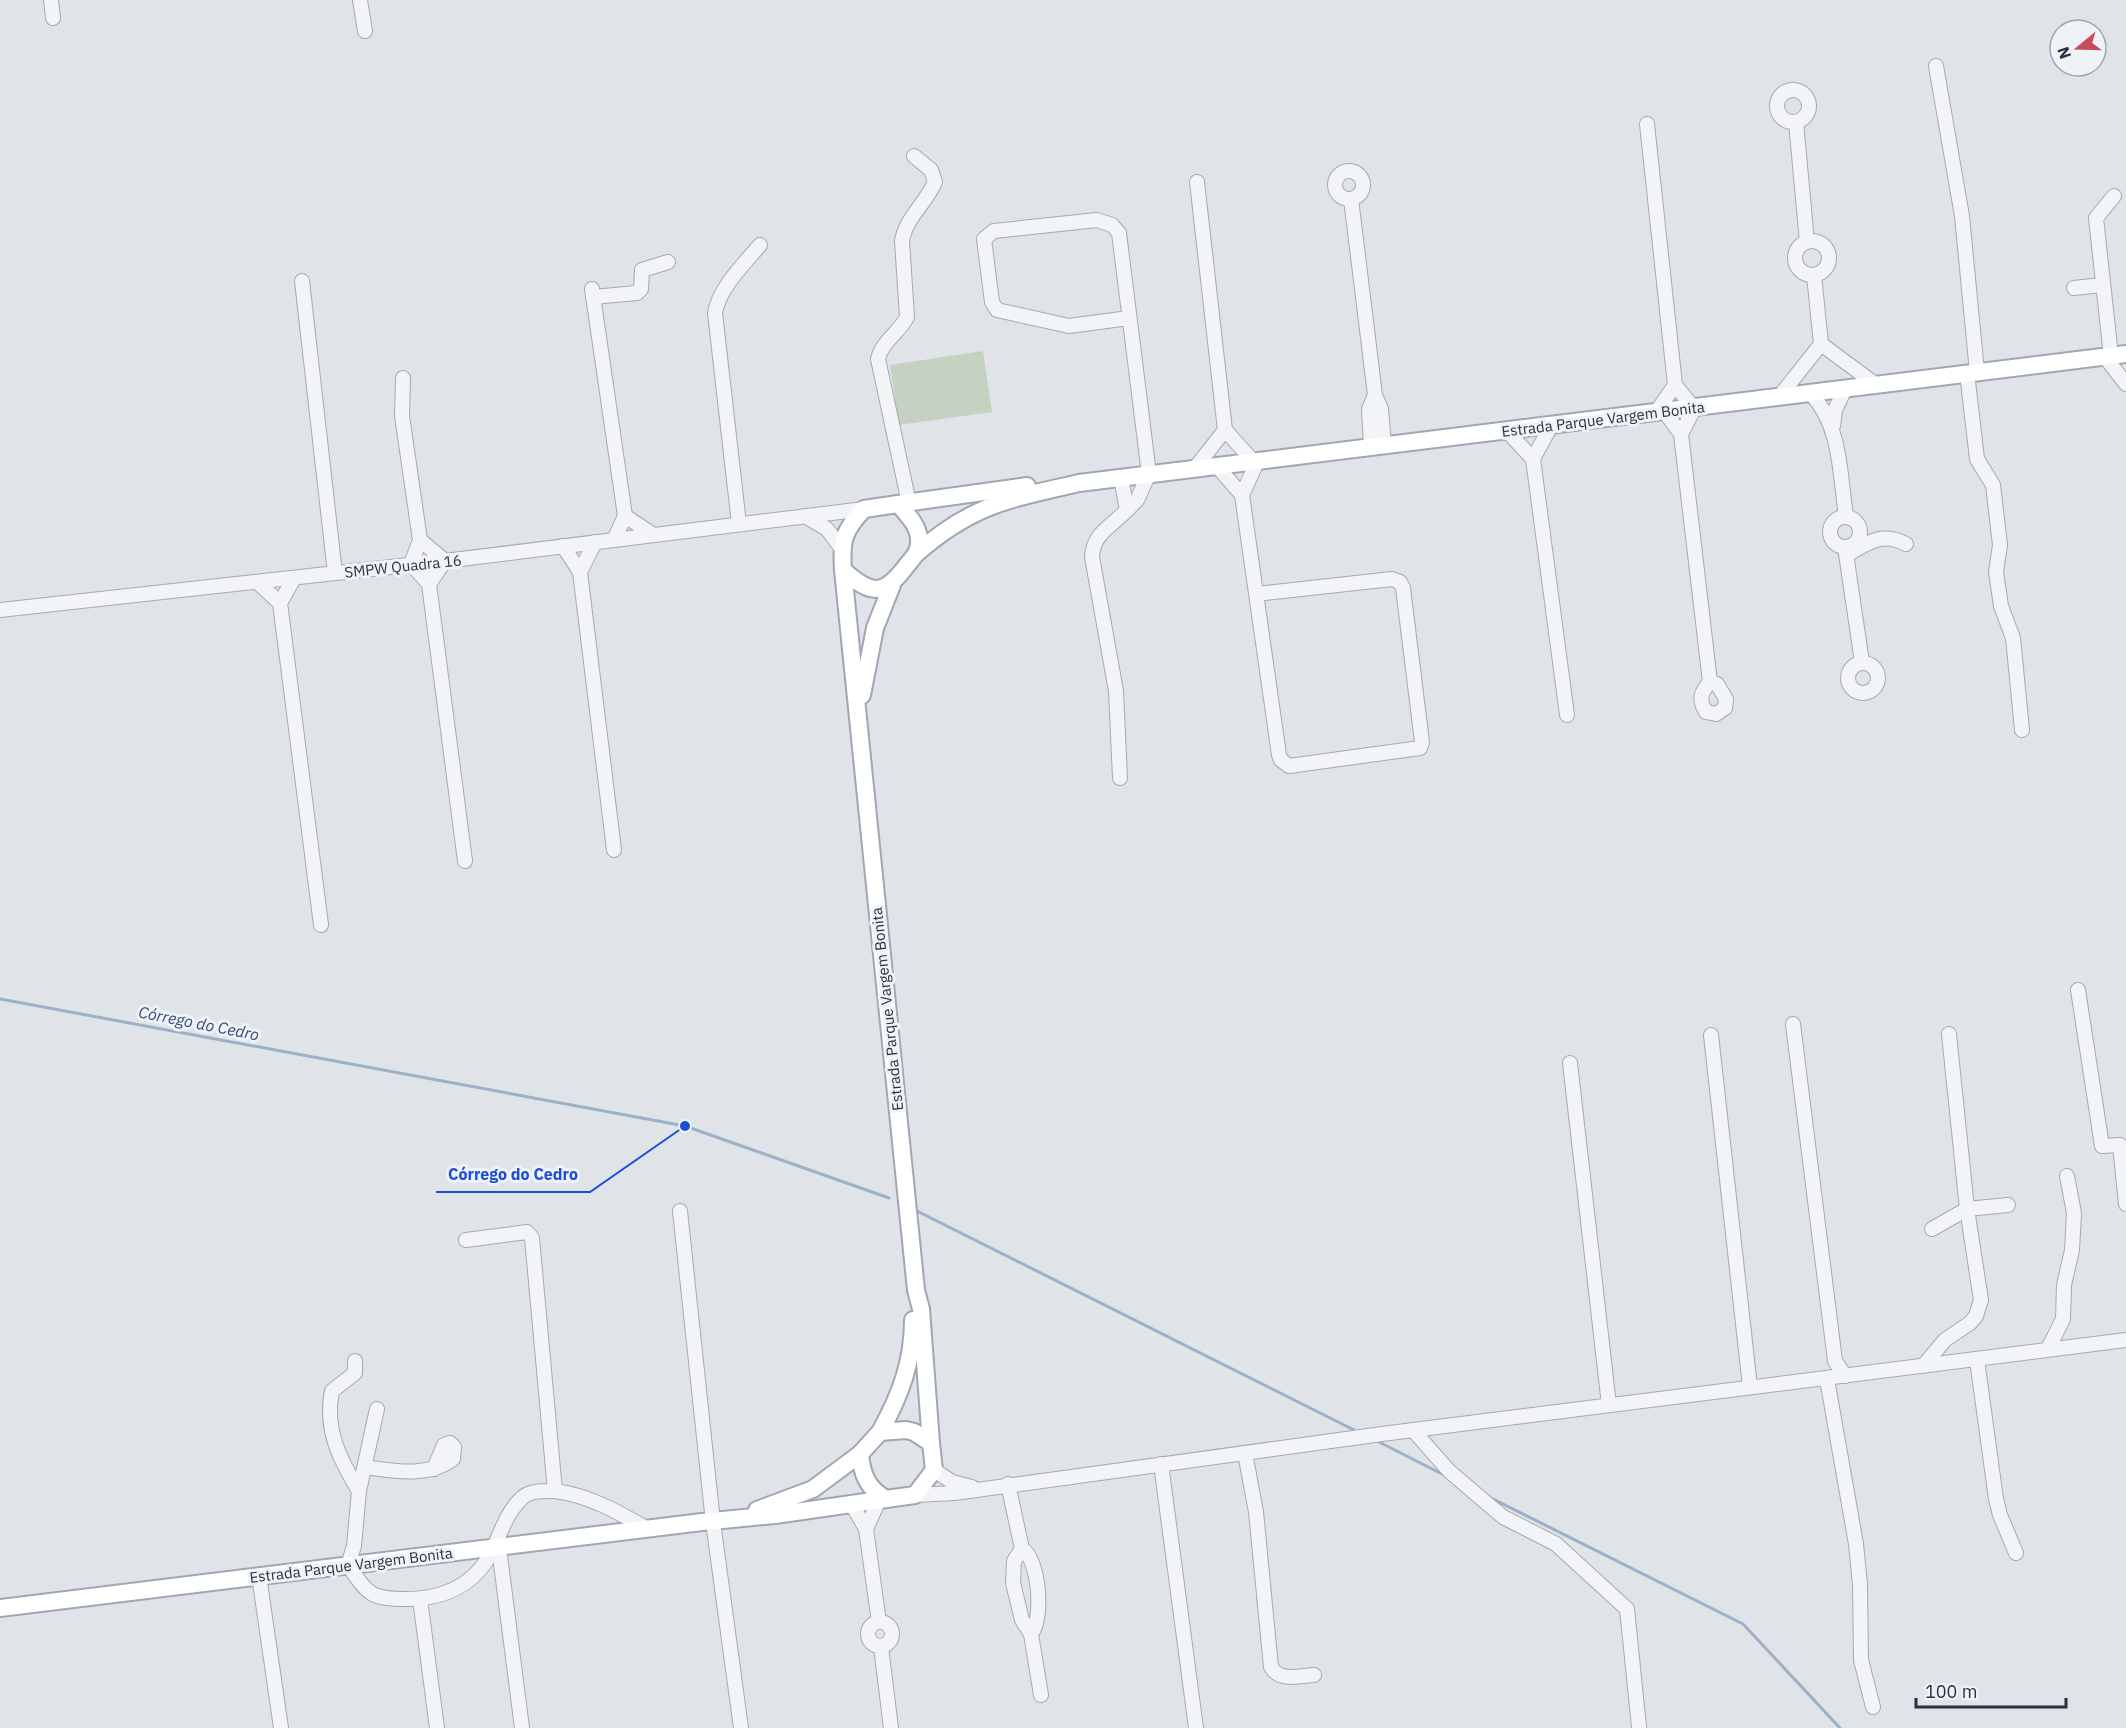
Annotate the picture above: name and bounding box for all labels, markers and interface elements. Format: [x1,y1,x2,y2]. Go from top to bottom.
north arrow [2048,18,2108,78]
text: N [2052,44,2075,62]
street label: Estrada Parque Vargem Bonita [1500,397,1706,441]
street label: SMPW Quadra 16 [343,550,463,582]
street label: Estrada Parque Vargem Bonita [867,906,907,1112]
water label: Córrego do Cedro [137,1001,261,1045]
callout: Córrego do Cedro [436,1158,590,1192]
text: Córrego do Cedro [448,1164,578,1184]
street label: Estrada Parque Vargem Bonita [248,1543,454,1587]
scale bar [1916,1671,2066,1709]
text: 100 m [1925,1680,1977,1703]

